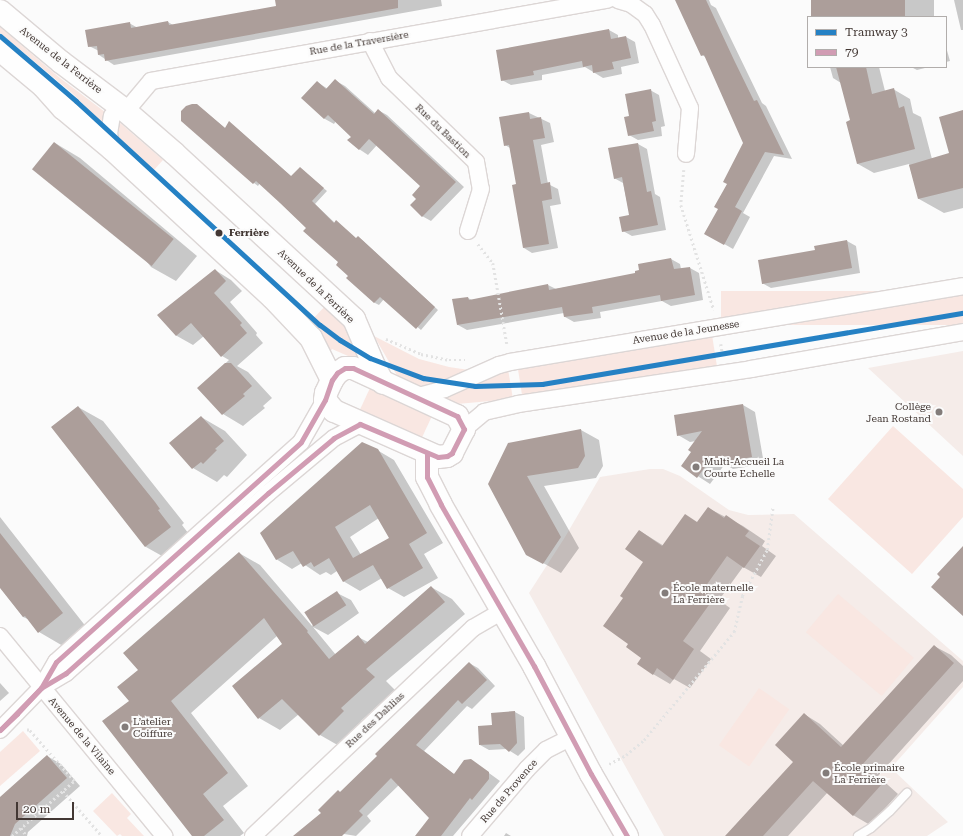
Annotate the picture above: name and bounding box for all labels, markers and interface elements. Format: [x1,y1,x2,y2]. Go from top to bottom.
legend [807,16,947,68]
street label: Avenue de la Ferrière [17,24,105,96]
text: Tramway 3 [845,25,908,39]
street label: Rue de la Traversière [309,28,409,58]
text: 79 [845,45,858,59]
street label: Rue du Bastion [413,101,473,161]
marker: Ferrière [212,226,226,240]
place label: Ferrière [229,227,269,239]
street label: Avenue de la Ferrière [275,247,357,325]
street label: Avenue de la Jeunesse [632,318,740,346]
place label: Collège Jean Rostand [866,400,931,424]
marker: Collège Jean Rostand [934,407,944,417]
place label: Multi-Accueil La Courte Echelle [704,455,784,478]
marker: Multi-Accueil La Courte Echelle [691,462,701,472]
place label: École maternelle La Ferrière [673,581,753,604]
marker: École maternelle La Ferrière [660,588,670,598]
street label: Rue des Dahlias [343,690,407,750]
street label: Avenue de la Vilaine [46,695,118,777]
place label: L’atelier Coiffure [133,715,173,738]
marker: L’atelier Coiffure [120,722,130,732]
street label: Rue de Provence [478,757,540,825]
place label: École primaire La Ferrière [834,761,904,784]
marker: École primaire La Ferrière [821,768,831,778]
scale bar [18,794,76,820]
text: 20 m [23,802,50,816]

